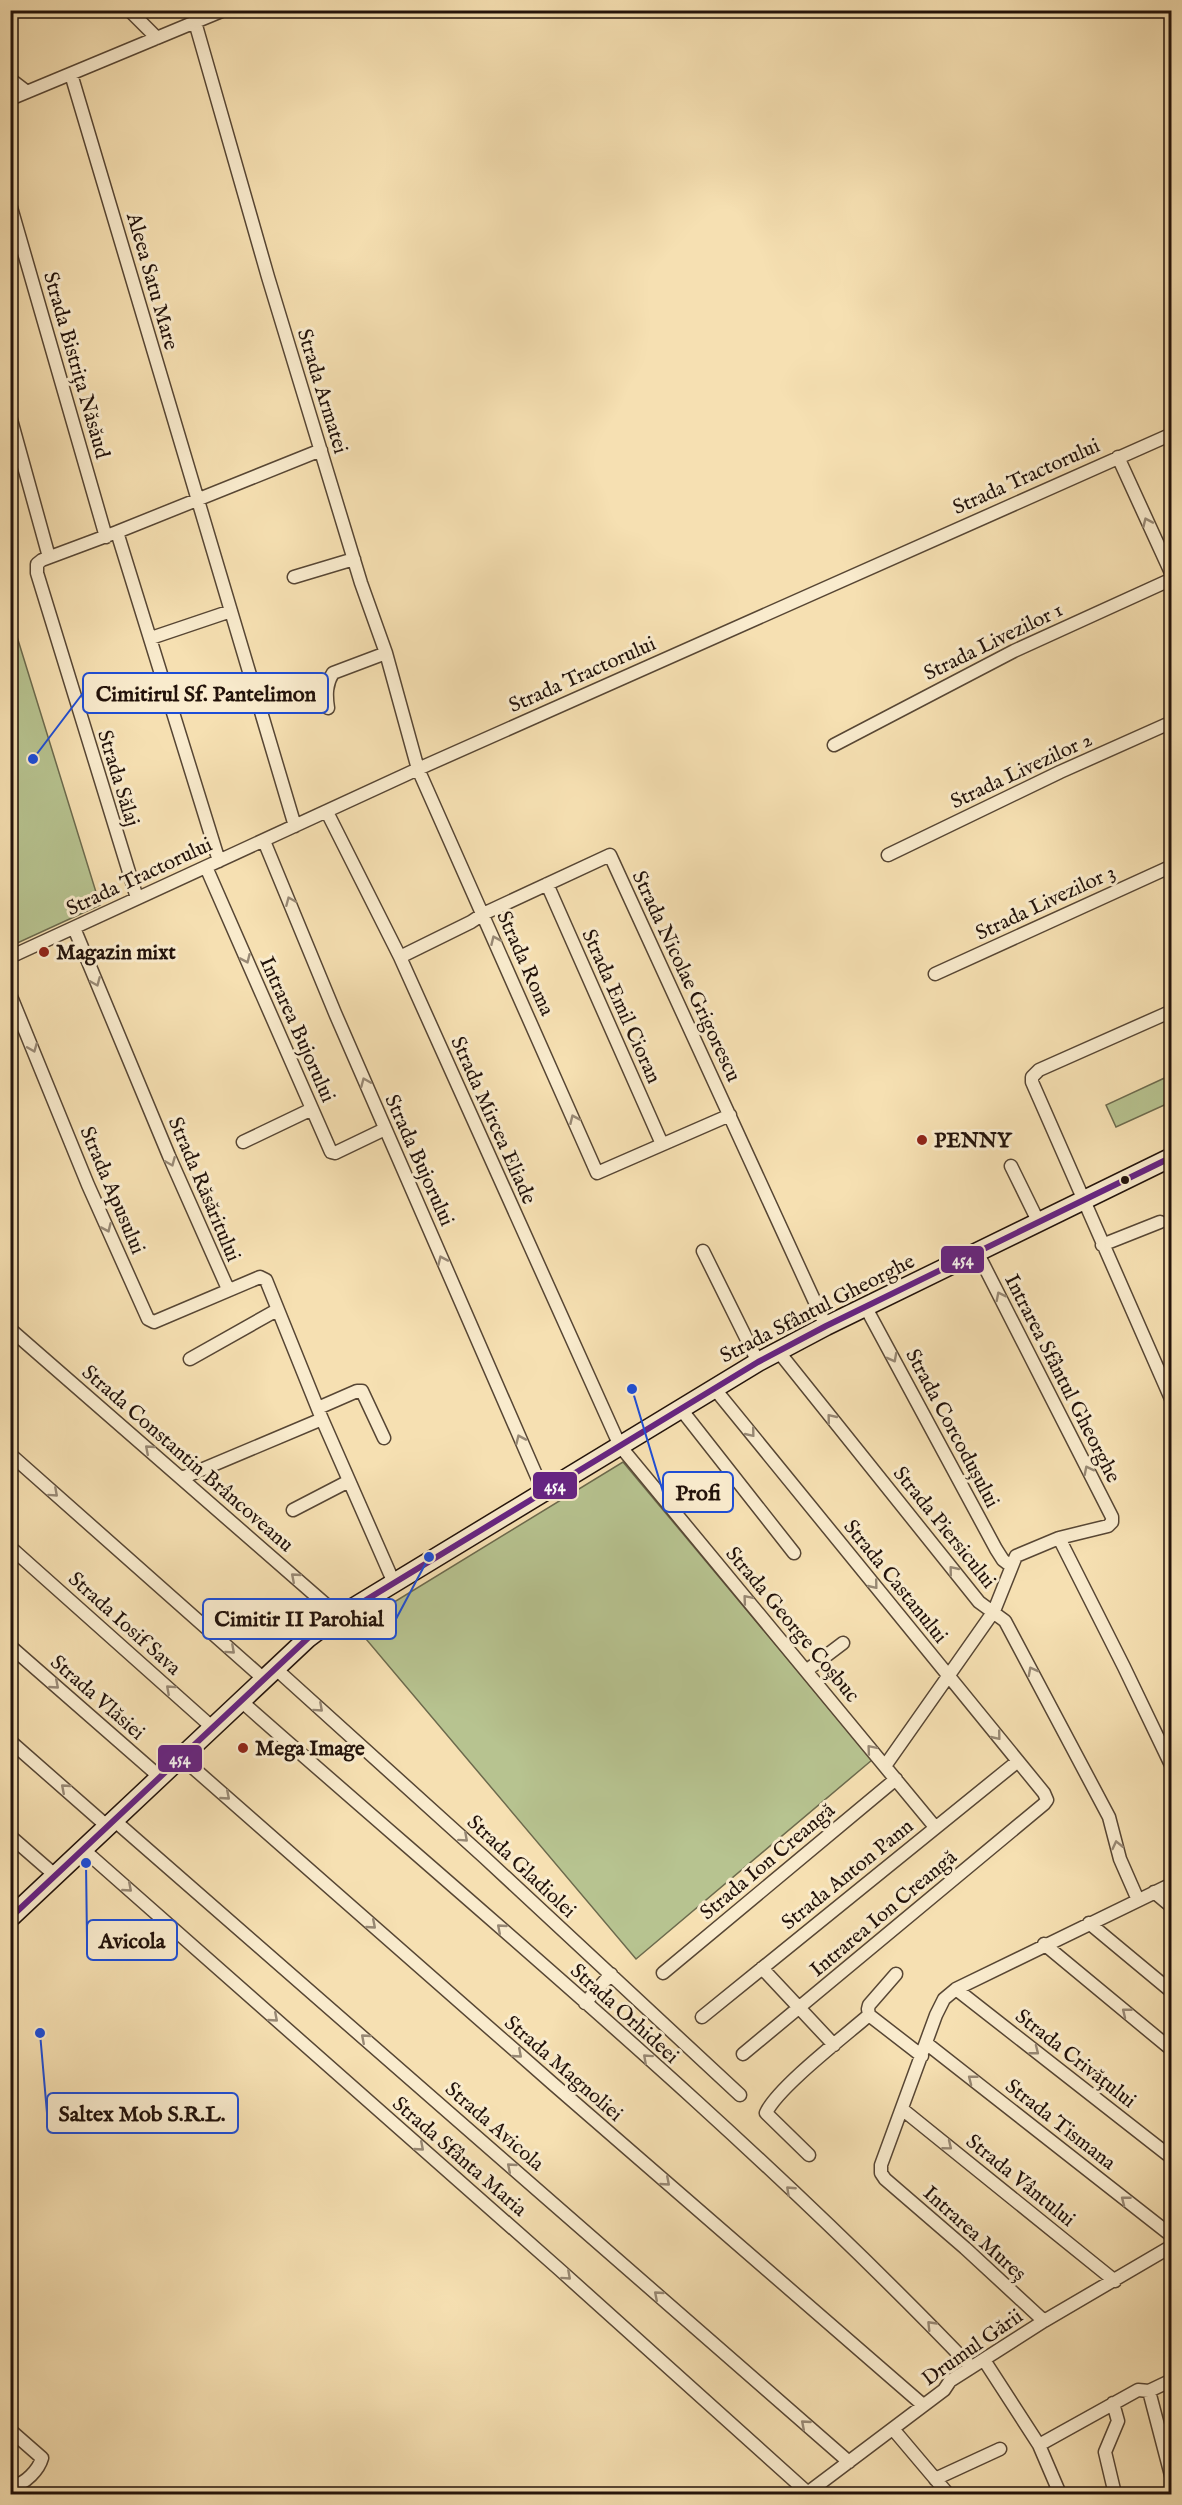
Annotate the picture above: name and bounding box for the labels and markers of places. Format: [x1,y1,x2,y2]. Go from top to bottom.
callout: Cimitirul Sf. Pantelimon [83,673,328,713]
place label: Magazin mixt [56,940,176,967]
marker: Magazin mixt [37,945,51,959]
place label: PENNY [934,1128,1013,1155]
marker: PENNY [915,1133,929,1147]
unlabelled marker [1119,1174,1131,1186]
callout: Profi [663,1472,733,1512]
callout: Cimitir II Parohial [203,1599,396,1639]
place label: Mega Image [255,1736,365,1763]
marker: Mega Image [236,1741,250,1755]
callout: Avicola [87,1920,177,1960]
callout: Saltex Mob S.R.L. [47,2093,238,2133]

